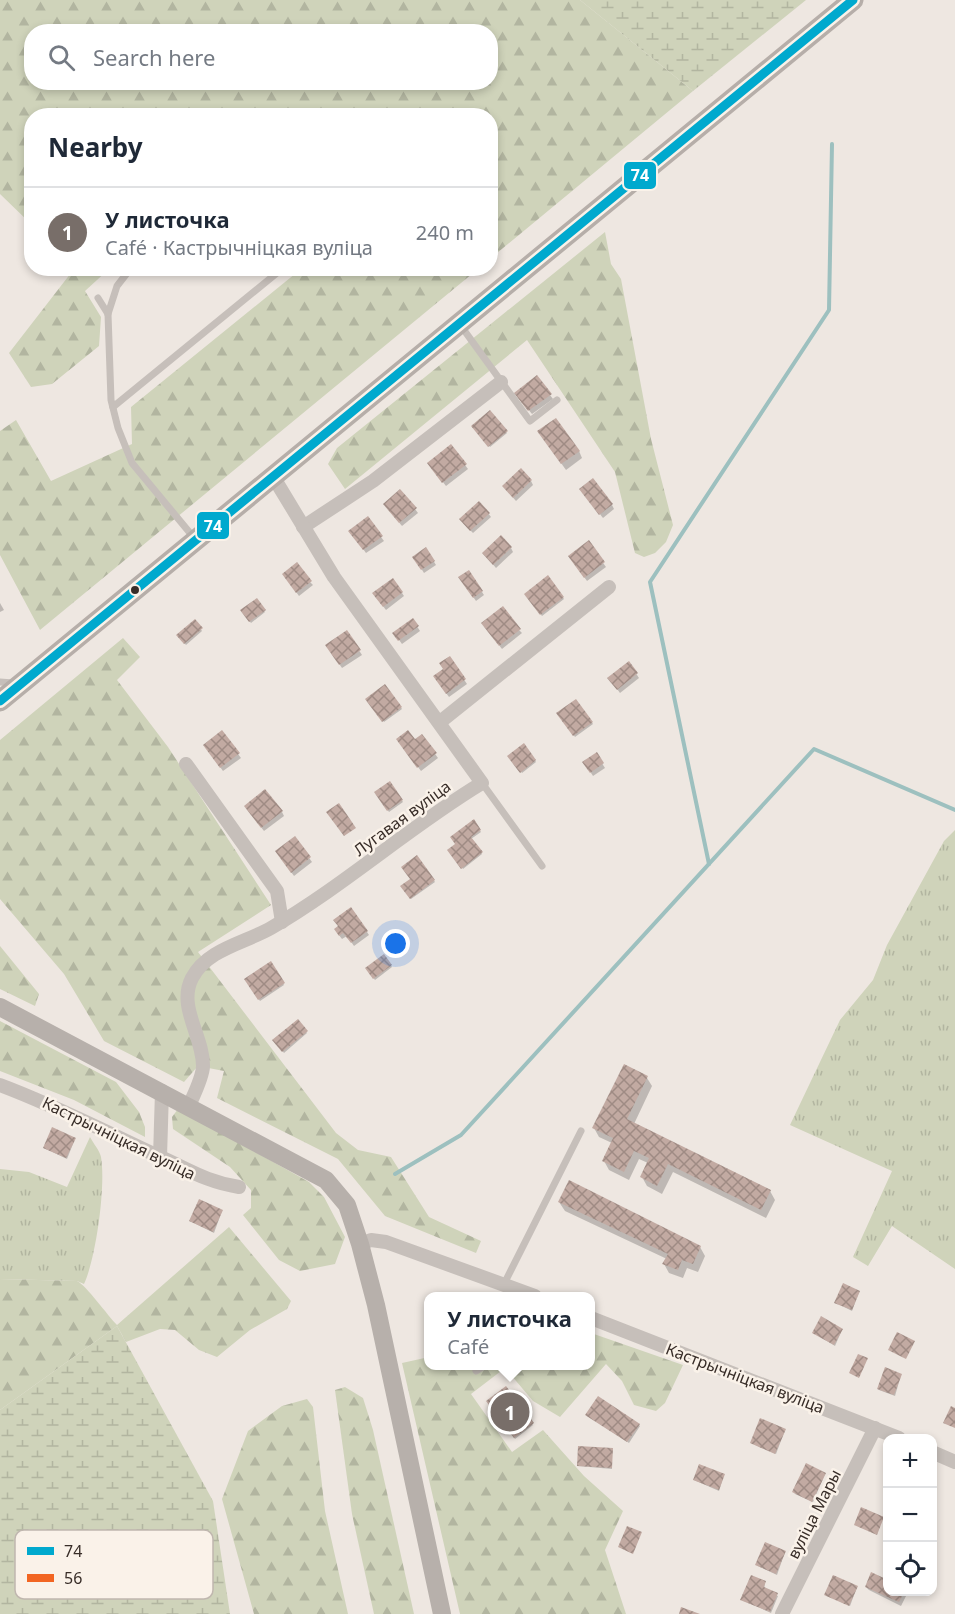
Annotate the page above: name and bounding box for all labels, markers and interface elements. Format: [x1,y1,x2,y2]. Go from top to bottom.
search box [24,24,498,90]
icon: search [45,41,78,74]
text: Search here [93,42,215,72]
text: Nearby [48,129,143,165]
line badge: 74 [623,161,657,190]
text: 74 [631,164,649,186]
text: У листочка [105,204,230,234]
text: 1 [62,219,73,246]
text: 240 m [416,219,474,246]
text: Café · Кастрычніцкая вуліца [105,234,373,261]
line badge: 74 [196,511,230,540]
text: 74 [204,515,222,537]
unlabelled marker [129,584,141,596]
street label: Лугавая вуліца [349,775,455,861]
your location [381,929,410,958]
street label: Кастрычніцкая вуліца [39,1091,199,1185]
popup [424,1292,595,1370]
text: У листочка [447,1303,572,1333]
text: Café [447,1333,489,1360]
street label: Кастрычніцкая вуліца [663,1338,827,1418]
pin: 1 [490,1390,530,1434]
map controls [883,1434,937,1596]
button: + [883,1434,937,1488]
street label: вуліца Мары [782,1465,846,1563]
button: − [883,1488,937,1542]
legend [15,1530,213,1599]
text: 74 [64,1540,82,1562]
button: locate [883,1542,937,1596]
text: 56 [64,1567,82,1589]

